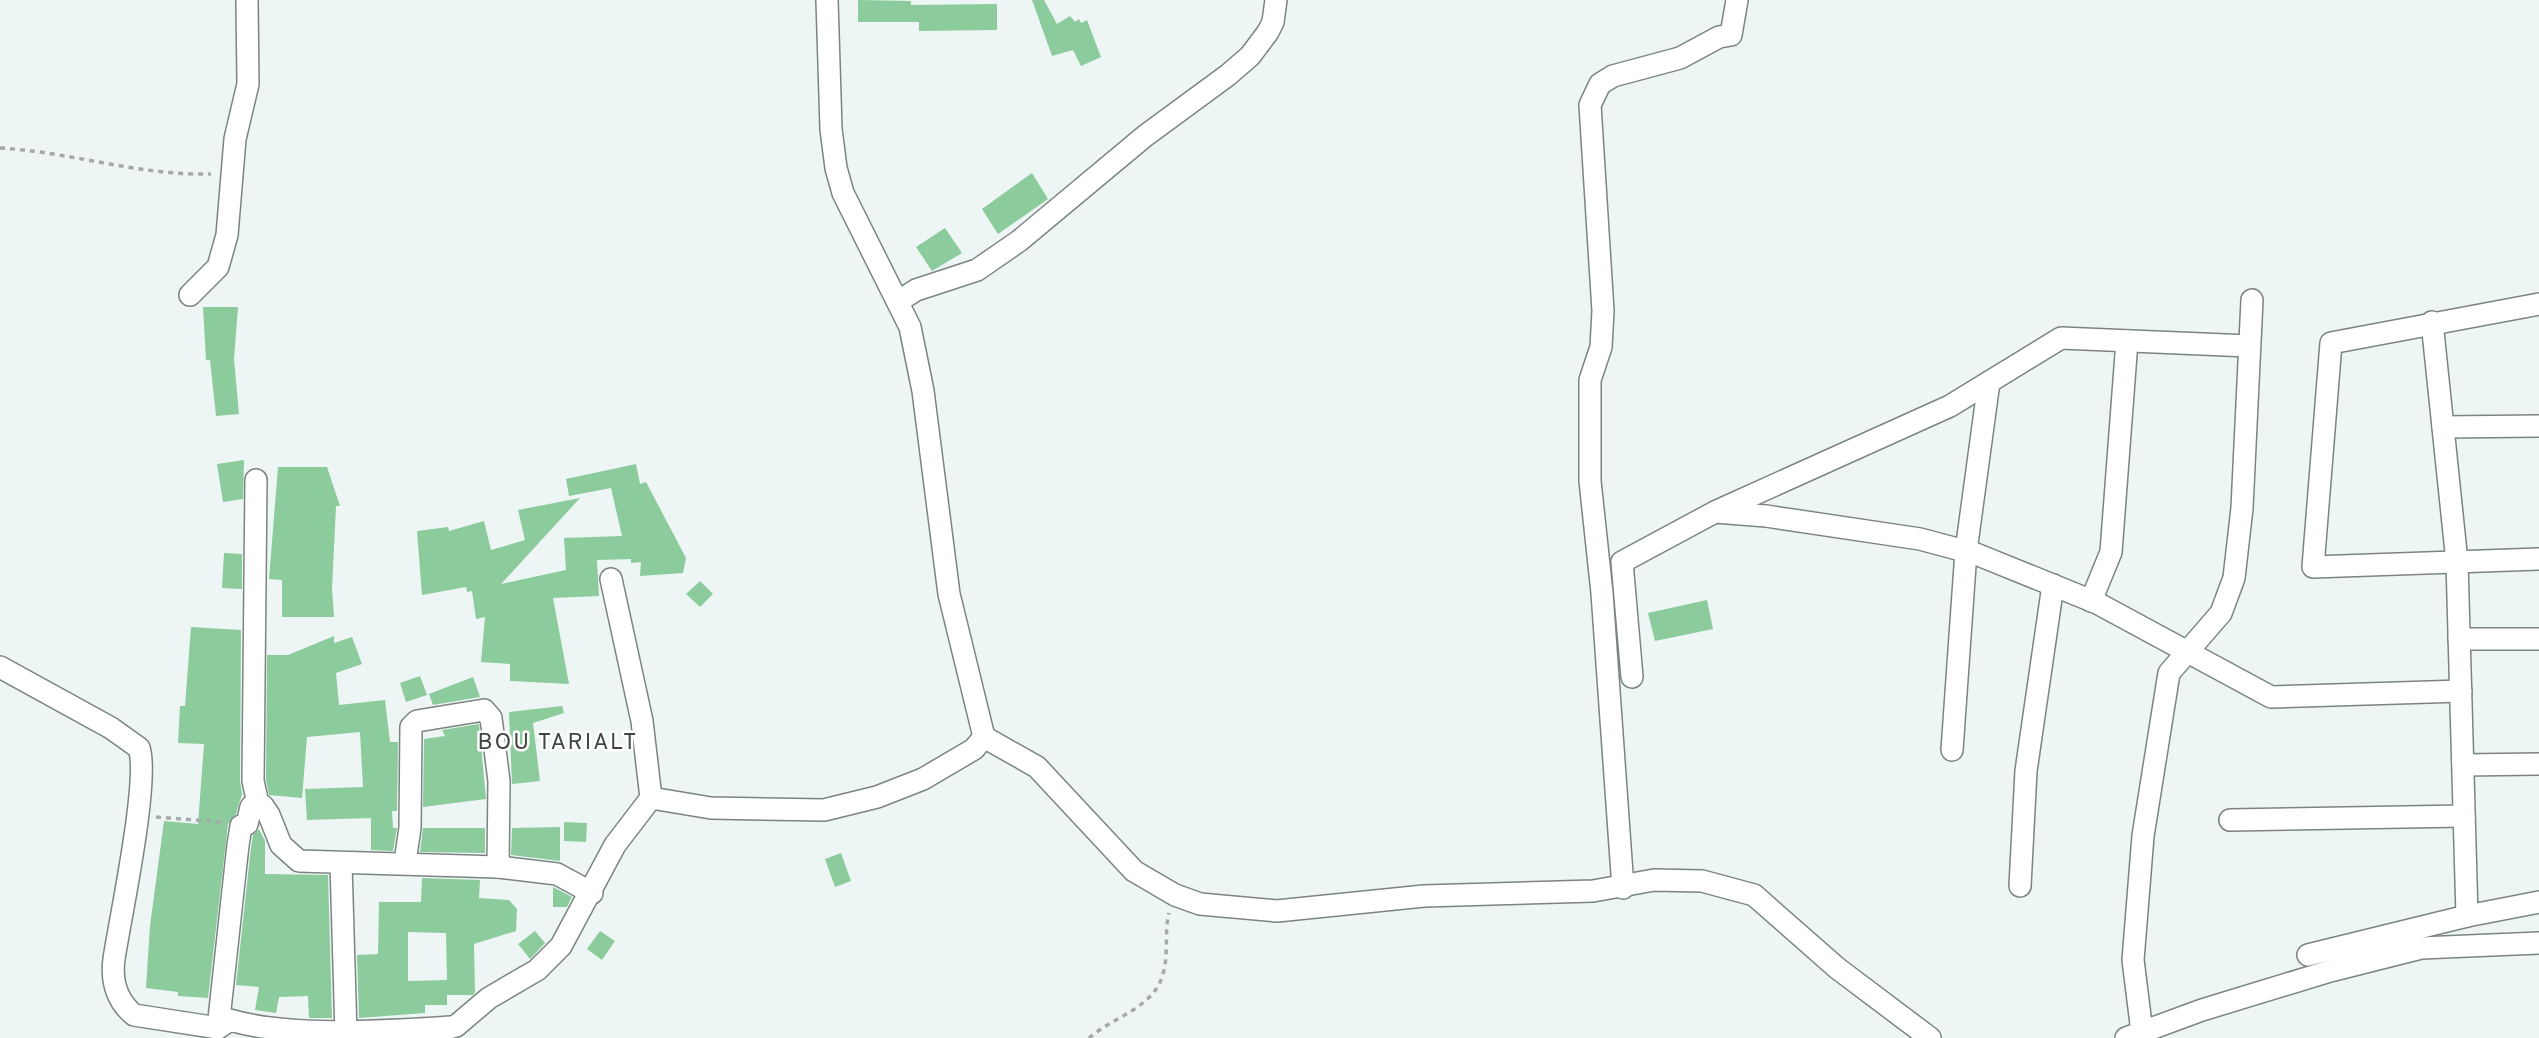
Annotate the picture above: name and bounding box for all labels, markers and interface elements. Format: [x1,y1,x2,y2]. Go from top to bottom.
district label: BOU TARIALT [478,729,639,758]

